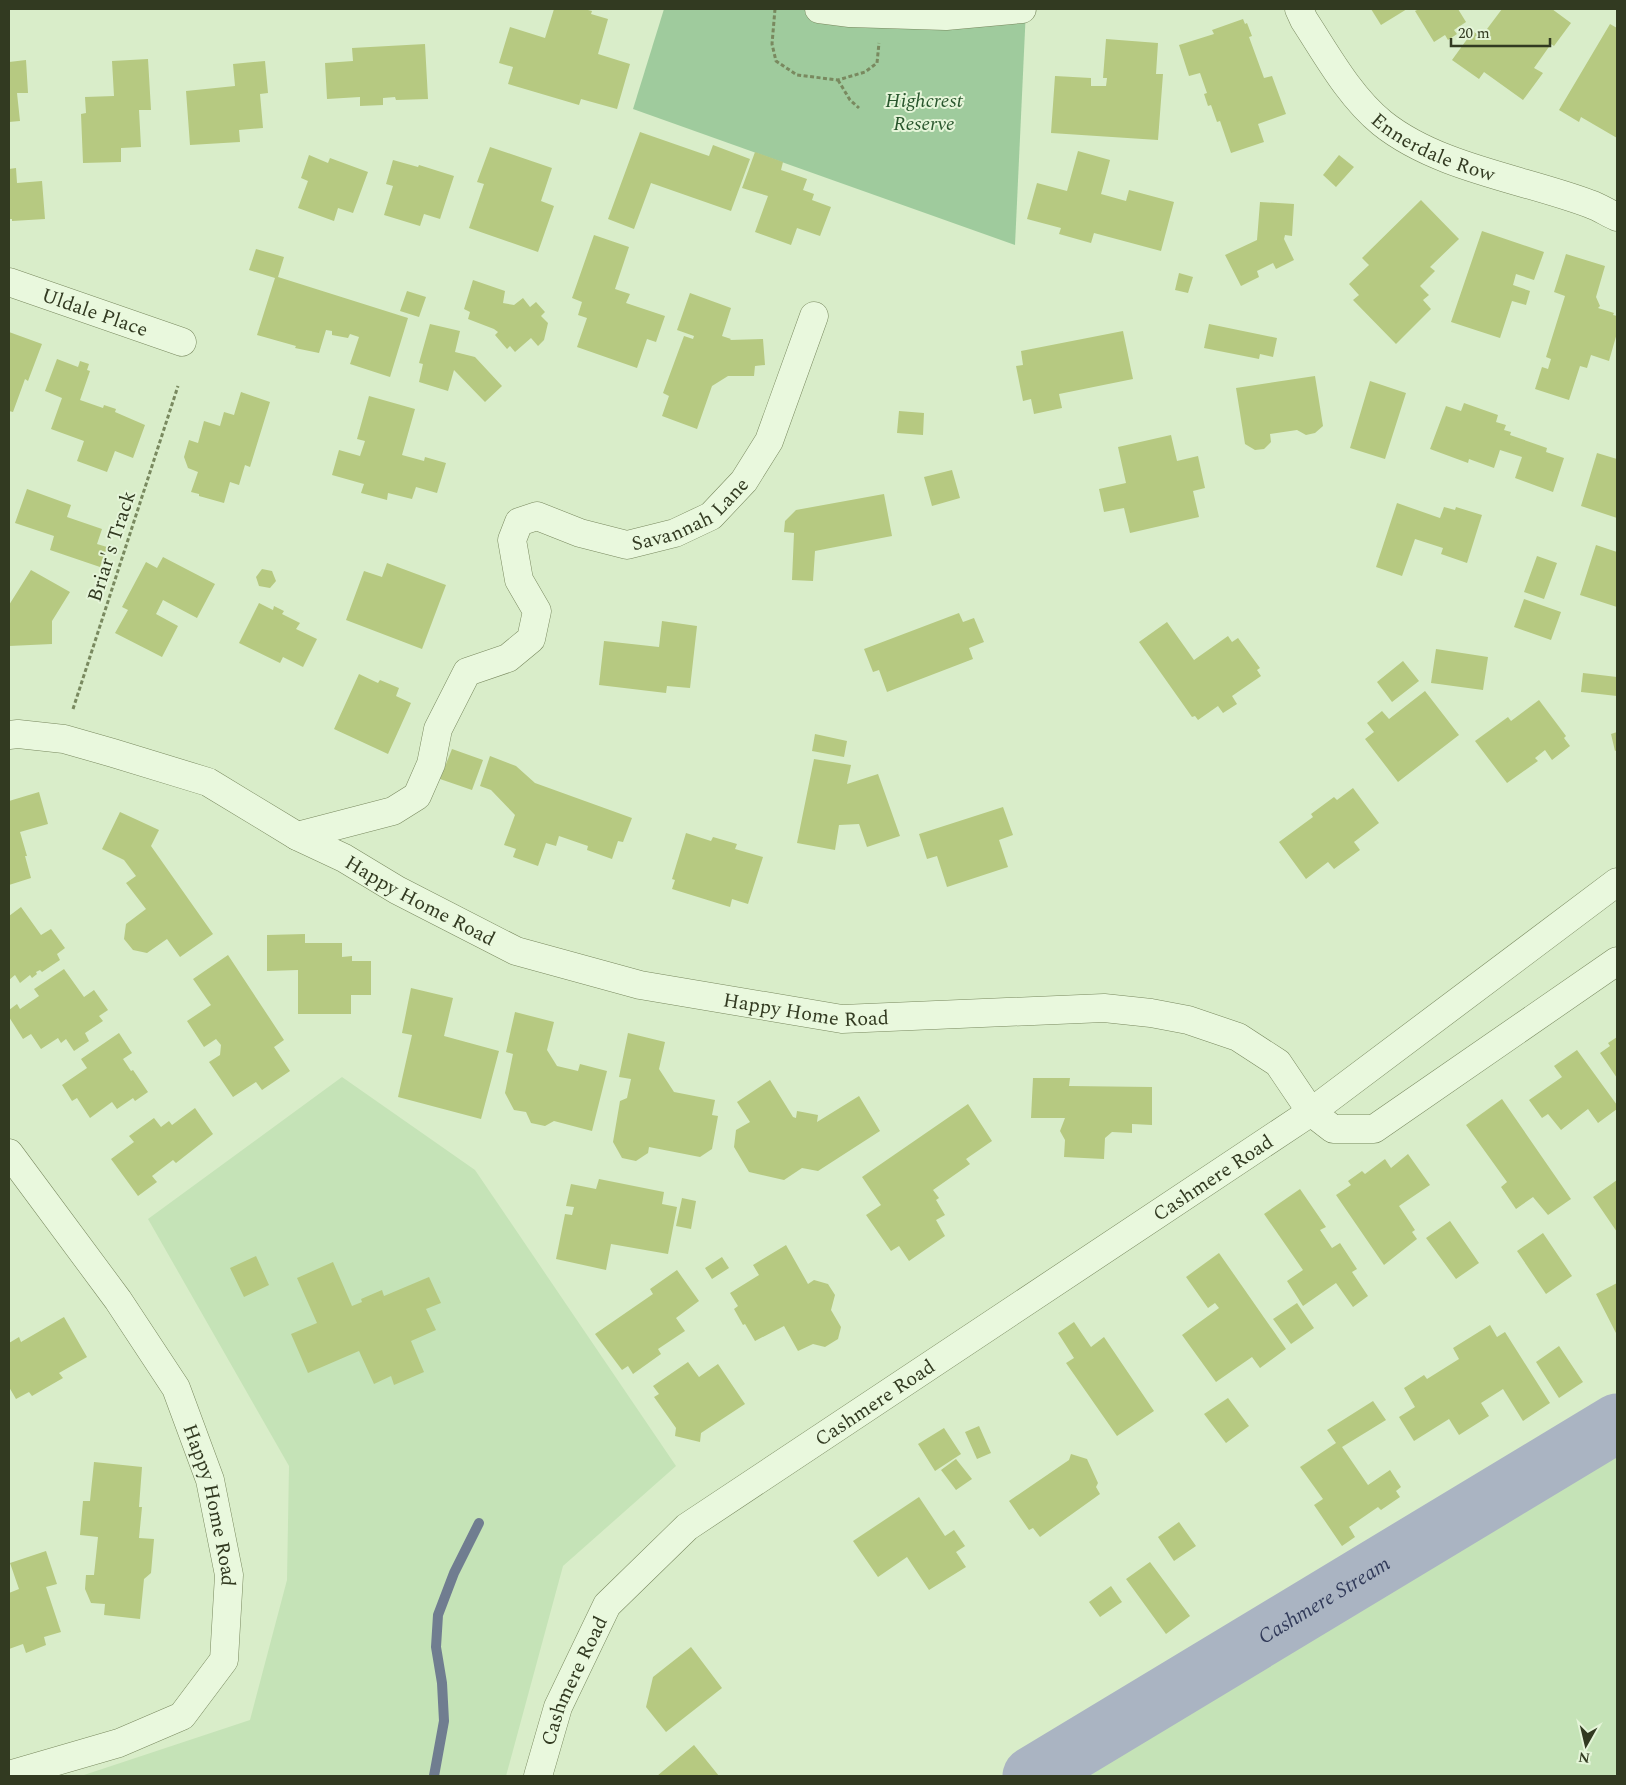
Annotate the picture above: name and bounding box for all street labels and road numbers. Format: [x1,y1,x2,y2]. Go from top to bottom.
street label: Ennerdale Row [1364,106,1499,190]
street label: Uldale Place [37,280,152,345]
street label: Savannah Lane [628,471,756,559]
street label: Briar's Track [80,487,144,606]
street label: Happy Home Road [339,848,500,954]
street label: Happy Home Road [721,985,890,1035]
street label: Cashmere Road [1147,1127,1279,1229]
street label: Cashmere Road [809,1352,941,1454]
street label: Happy Home Road [174,1420,243,1587]
street label: Cashmere Road [534,1611,616,1749]

